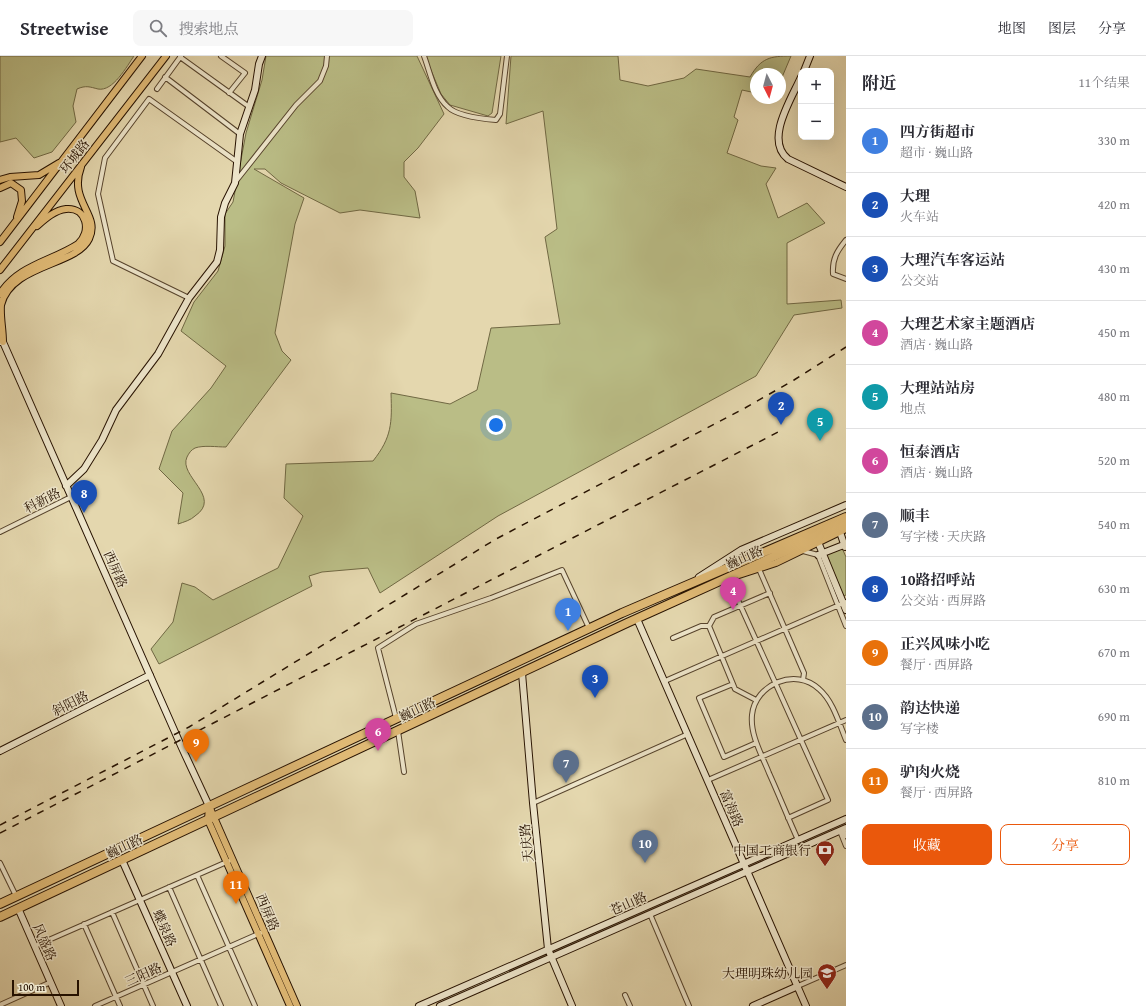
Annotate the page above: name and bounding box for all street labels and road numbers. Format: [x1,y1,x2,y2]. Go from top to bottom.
street label: 环城路 [55,135,94,178]
street label: 科新路 [21,483,64,518]
street label: 巍山路 [723,541,766,574]
street label: 西屏路 [99,548,132,591]
street label: 斜阳路 [49,686,92,721]
street label: 巍山路 [396,693,439,726]
street label: 富海路 [715,787,748,830]
street label: 天庆路 [515,823,538,863]
street label: 巍山路 [103,830,146,863]
street label: 苍山路 [607,887,650,920]
street label: 西屏路 [251,891,284,934]
street label: 蝶泉路 [148,907,181,950]
street label: 风盛路 [28,921,61,964]
street label: 三阳路 [122,958,165,991]

